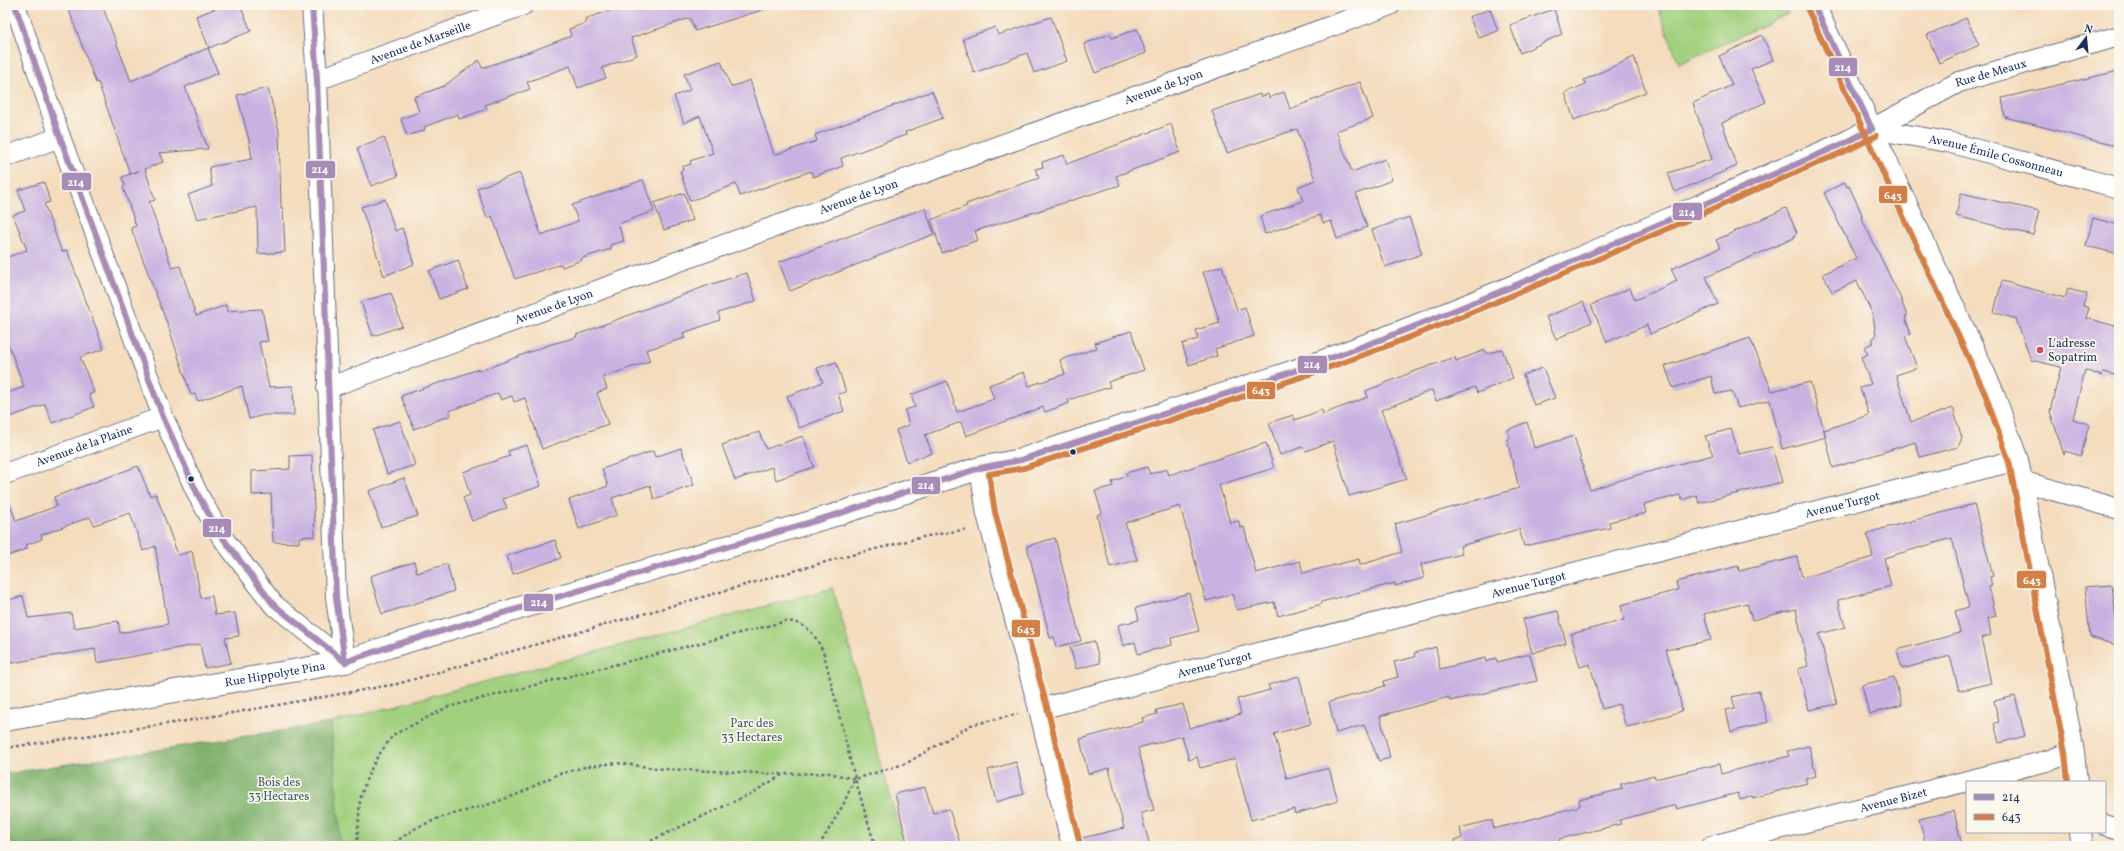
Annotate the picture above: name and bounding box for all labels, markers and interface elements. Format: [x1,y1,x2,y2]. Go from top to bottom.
street label: Avenue de Marseille [368,18,474,69]
north arrow [2066,18,2106,58]
text: N [2082,22,2094,38]
street label: Rue de Meaux [1953,56,2029,92]
line badge: 214 [1828,57,1858,77]
text: 214 [1835,61,1852,76]
street label: Avenue de Lyon [1122,66,1205,109]
street label: Avenue Émile Cossonneau [1927,132,2065,182]
line badge: 214 [305,160,336,179]
text: 214 [312,163,329,178]
line badge: 214 [61,172,92,191]
text: 214 [68,176,85,191]
street label: Avenue de Lyon [817,176,900,219]
line badge: 643 [1878,185,1908,204]
text: 643 [1884,189,1902,204]
line badge: 214 [1672,202,1703,221]
text: 214 [1679,206,1696,221]
street label: Avenue de Lyon [513,286,596,329]
place label: L'adresse Sopatrim [2048,336,2098,366]
marker: L'adresse Sopatrim [2035,345,2045,355]
line badge: 214 [1297,355,1328,374]
text: 214 [1304,358,1321,373]
line badge: 643 [1246,381,1276,400]
text: 643 [1252,384,1270,399]
street label: Avenue de la Plaine [34,422,135,471]
unlabelled marker [1068,447,1078,457]
unlabelled marker [186,474,196,484]
line badge: 214 [911,476,941,495]
text: 214 [918,479,935,494]
street label: Avenue Turgot [1804,488,1882,523]
line badge: 214 [202,518,232,538]
text: 214 [209,522,226,537]
street label: Avenue Turgot [1490,568,1568,603]
line badge: 643 [2016,570,2047,589]
text: 643 [2023,574,2041,589]
line badge: 214 [523,593,554,612]
text: 214 [531,596,548,611]
line badge: 643 [1011,619,1041,638]
text: 643 [1017,623,1035,638]
street label: Avenue Turgot [1176,648,1254,682]
street label: Rue Hippolyte Pina [224,658,327,691]
park label: Parc des 33 Hectares [722,716,782,746]
park label: Bois des 33 Hectares [249,775,309,805]
legend [1966,781,2106,833]
street label: Avenue Bizet [1858,785,1929,817]
text: 214 [2002,790,2020,806]
text: 643 [2002,810,2021,826]

